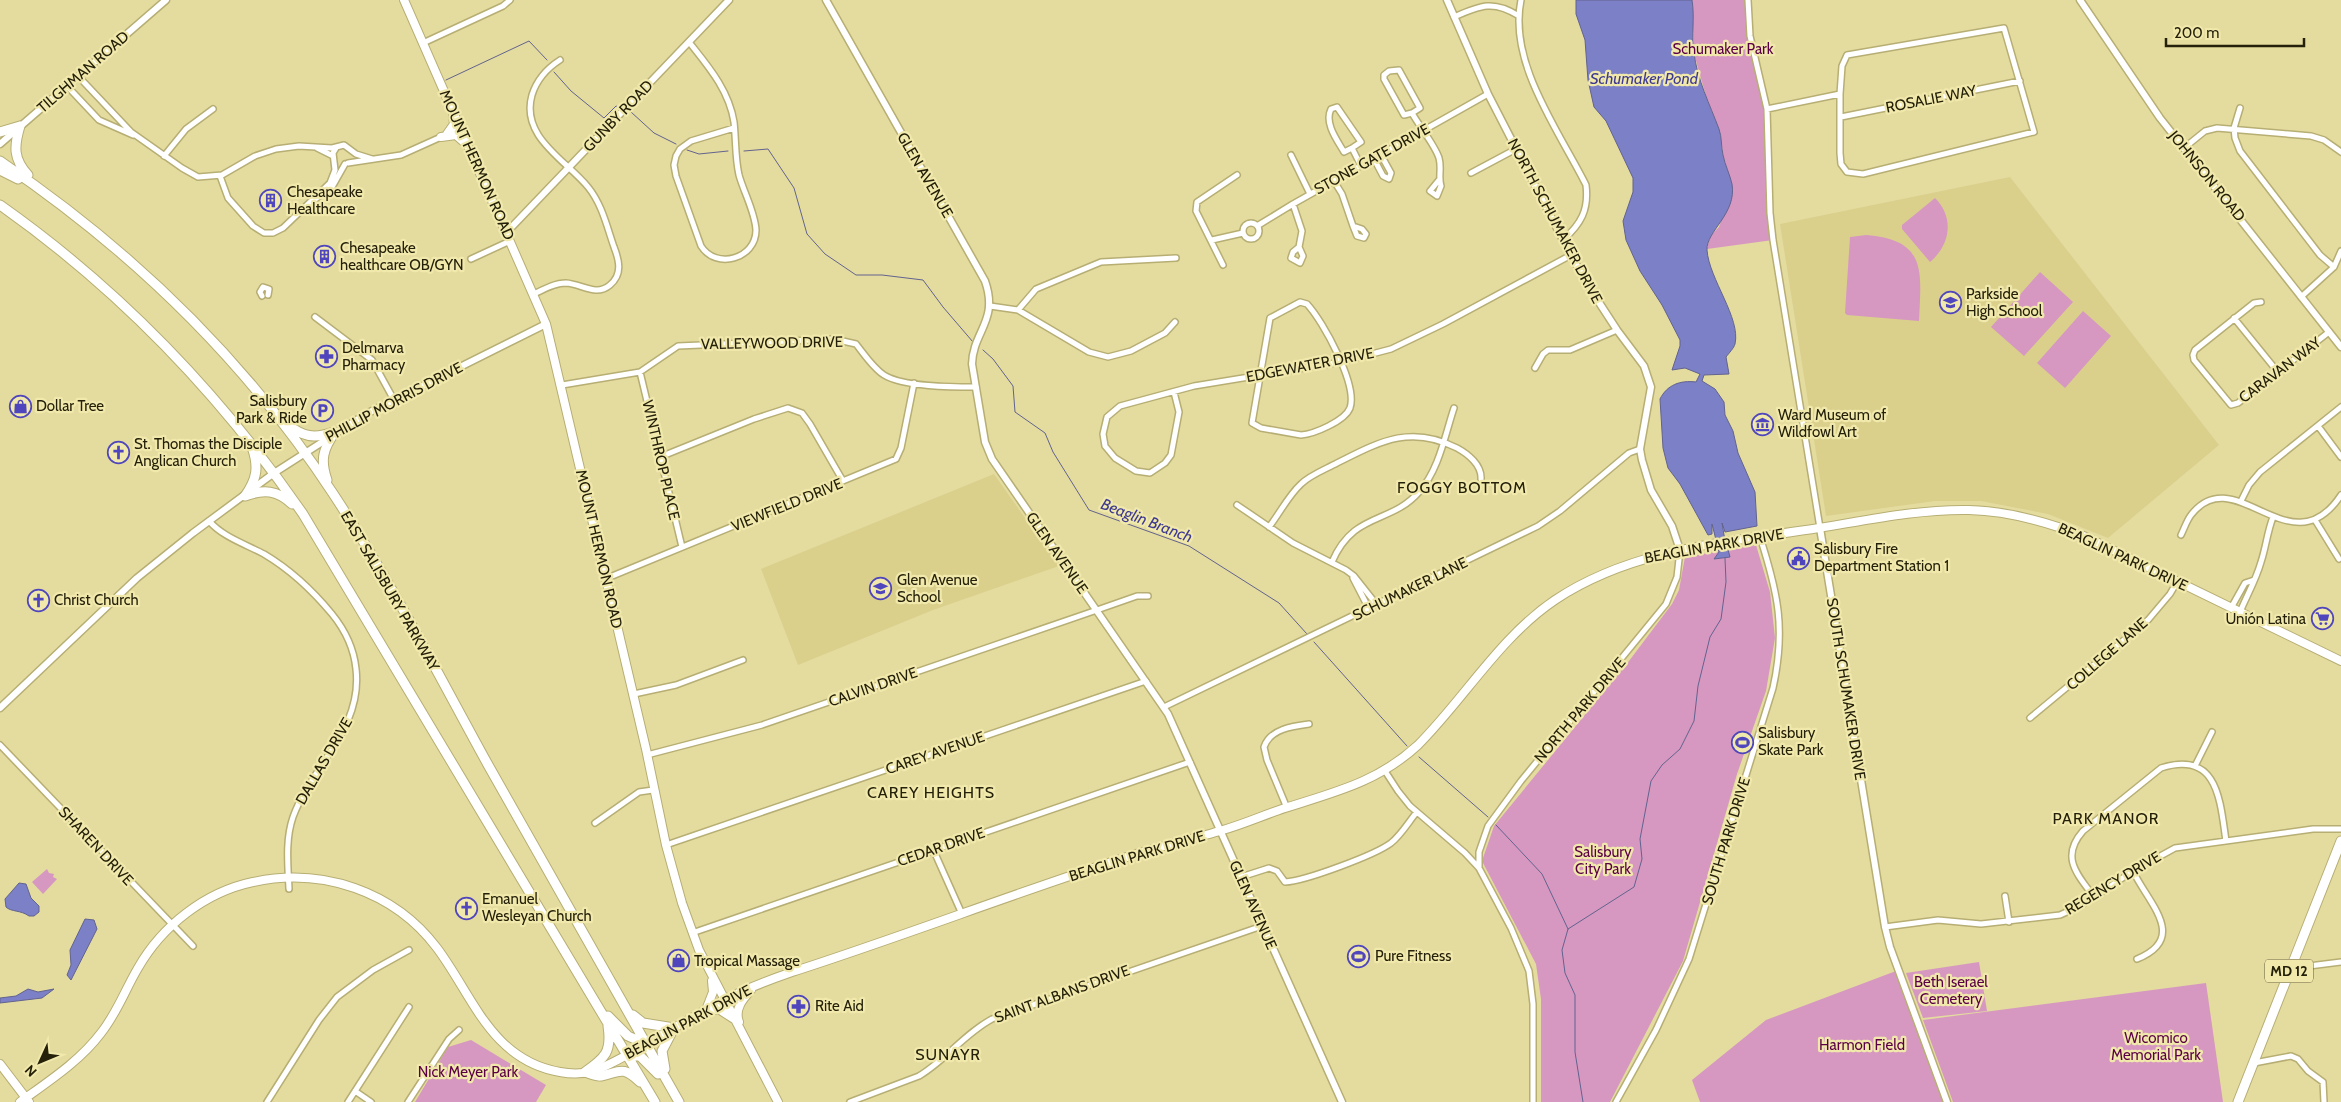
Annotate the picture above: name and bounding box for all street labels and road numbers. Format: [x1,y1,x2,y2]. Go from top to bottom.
street label: TILGHMAN ROAD [34,27,133,117]
street label: GUNBY ROAD [579,76,657,156]
street label: ROSALIE WAY [1884,81,1978,117]
street label: MOUNT HERMON ROAD [436,87,518,243]
street label: STONE GATE DRIVE [1311,120,1433,198]
street label: JOHNSON ROAD [2164,126,2249,225]
street label: GLEN AVENUE [893,129,957,221]
street label: NORTH SCHUMAKER DRIVE [1504,135,1606,307]
street label: VALLEYWOOD DRIVE [701,333,843,353]
street label: CARAVAN WAY [2235,333,2325,407]
street label: EDGEWATER DRIVE [1245,344,1375,386]
street label: PHILLIP MORRIS DRIVE [322,358,466,446]
street label: WINTHROP PLACE [638,398,684,522]
street label: MOUNT HERMON ROAD [572,468,626,630]
street label: VIEWFIELD DRIVE [729,474,845,536]
street label: EAST SALISBURY PARKWAY [337,508,443,675]
street label: GLEN AVENUE [1022,509,1092,597]
street label: BEAGLIN PARK DRIVE [2055,519,2191,595]
street label: BEAGLIN PARK DRIVE [1643,525,1785,567]
street label: SCHUMAKER LANE [1350,553,1470,625]
street label: SOUTH SCHUMAKER DRIVE [1823,597,1869,781]
street label: COLLEGE LANE [2063,614,2151,694]
street label: NORTH PARK DRIVE [1531,654,1629,766]
street label: CALVIN DRIVE [826,663,920,711]
street label: DALLAS DRIVE [292,714,356,808]
street label: CAREY AVENUE [883,728,987,778]
street label: SOUTH PARK DRIVE [1698,775,1754,907]
street label: SHAREN DRIVE [55,803,137,889]
street label: CEDAR DRIVE [895,824,987,870]
street label: BEAGLIN PARK DRIVE [1067,827,1207,885]
street label: REGENCY DRIVE [2062,847,2164,919]
street label: GLEN AVENUE [1225,858,1281,952]
road number: MD 12 [2265,959,2313,982]
street label: SAINT ALBANS DRIVE [992,961,1132,1027]
street label: BEAGLIN PARK DRIVE [621,981,755,1063]

